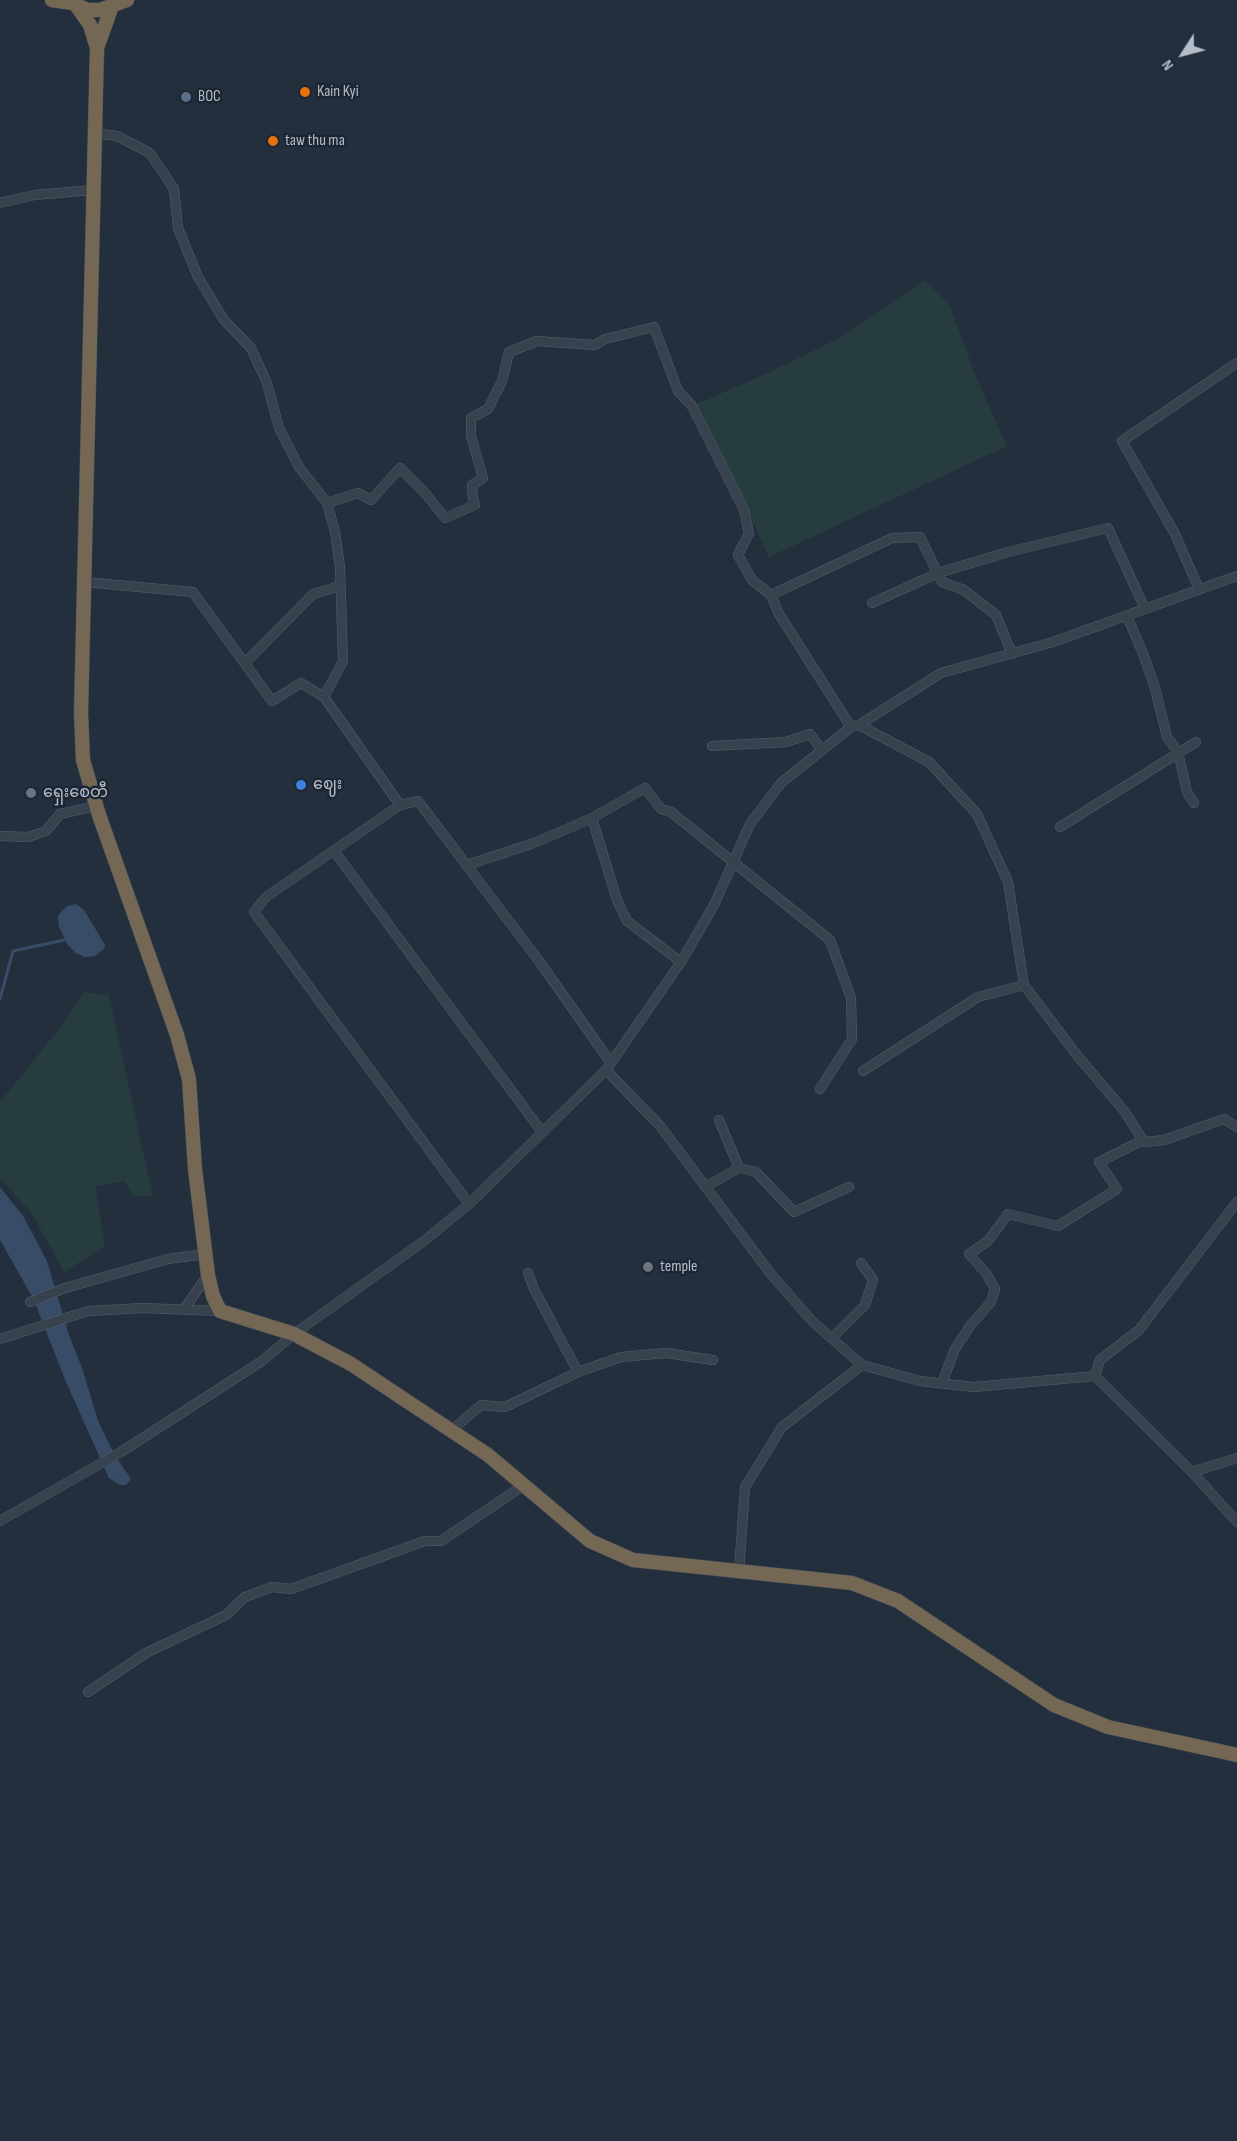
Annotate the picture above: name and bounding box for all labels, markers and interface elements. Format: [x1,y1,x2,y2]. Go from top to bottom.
north arrow [1153,24,1213,84]
text: N [1158,56,1178,74]
place label: Kain Kyi [317,82,359,102]
marker: Kain Kyi [298,85,312,99]
place label: BOC [198,87,221,107]
marker: BOC [179,90,193,104]
place label: taw thu ma [285,131,345,151]
marker: taw thu ma [266,134,280,148]
place label: ဈေး [313,775,342,795]
marker: ဈေး [294,778,308,792]
place label: ရှေးစေတီ [43,783,108,803]
marker: ရှေးစေတီ [24,786,38,800]
place label: temple [660,1257,697,1277]
marker: temple [641,1260,655,1274]

